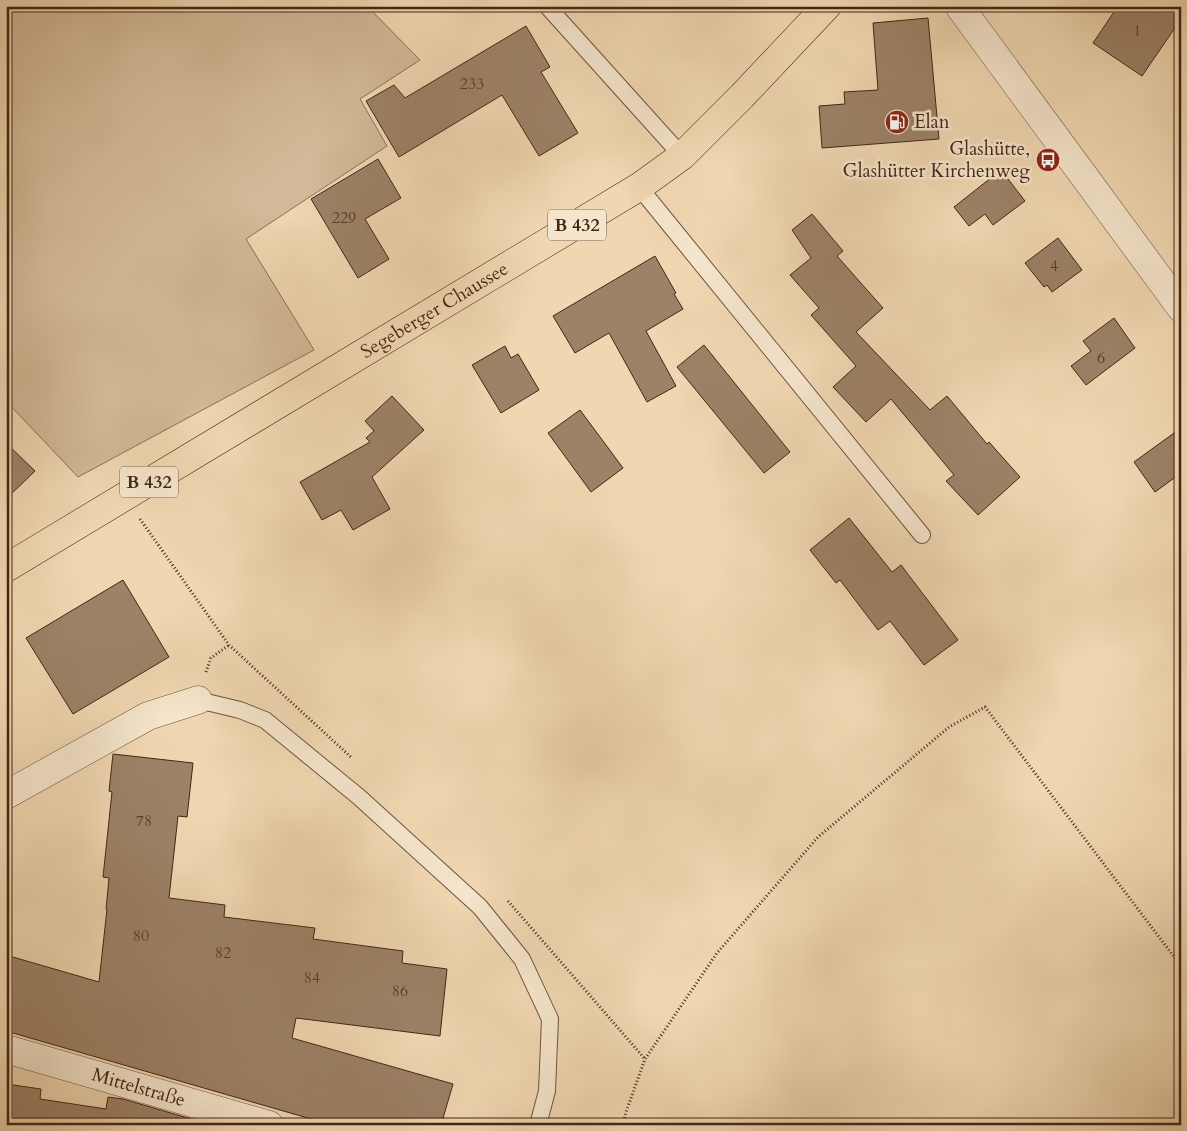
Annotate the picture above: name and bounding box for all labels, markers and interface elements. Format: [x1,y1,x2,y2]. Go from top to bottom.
house number: 1 [1133,20,1141,42]
house number: 233 [460,73,484,95]
fuel station icon: Elan [884,109,910,135]
place label: Elan [914,109,950,135]
place label: Glashütte, Glashütter Kirchenweg [843,136,1030,184]
bus stop icon: Glashütte, Glashütter Kirchenweg [1035,147,1061,173]
house number: 229 [332,207,356,229]
road number: B 432 [548,210,606,240]
house number: 4 [1050,255,1058,277]
street label: Segeberger Chaussee [356,256,513,365]
house number: 6 [1097,347,1105,369]
road number: B 432 [120,467,178,498]
house number: 78 [136,810,152,832]
house number: 80 [133,925,149,947]
house number: 82 [215,942,231,964]
house number: 84 [304,967,320,989]
house number: 86 [392,980,408,1002]
street label: Mittelstraße [89,1061,188,1113]

